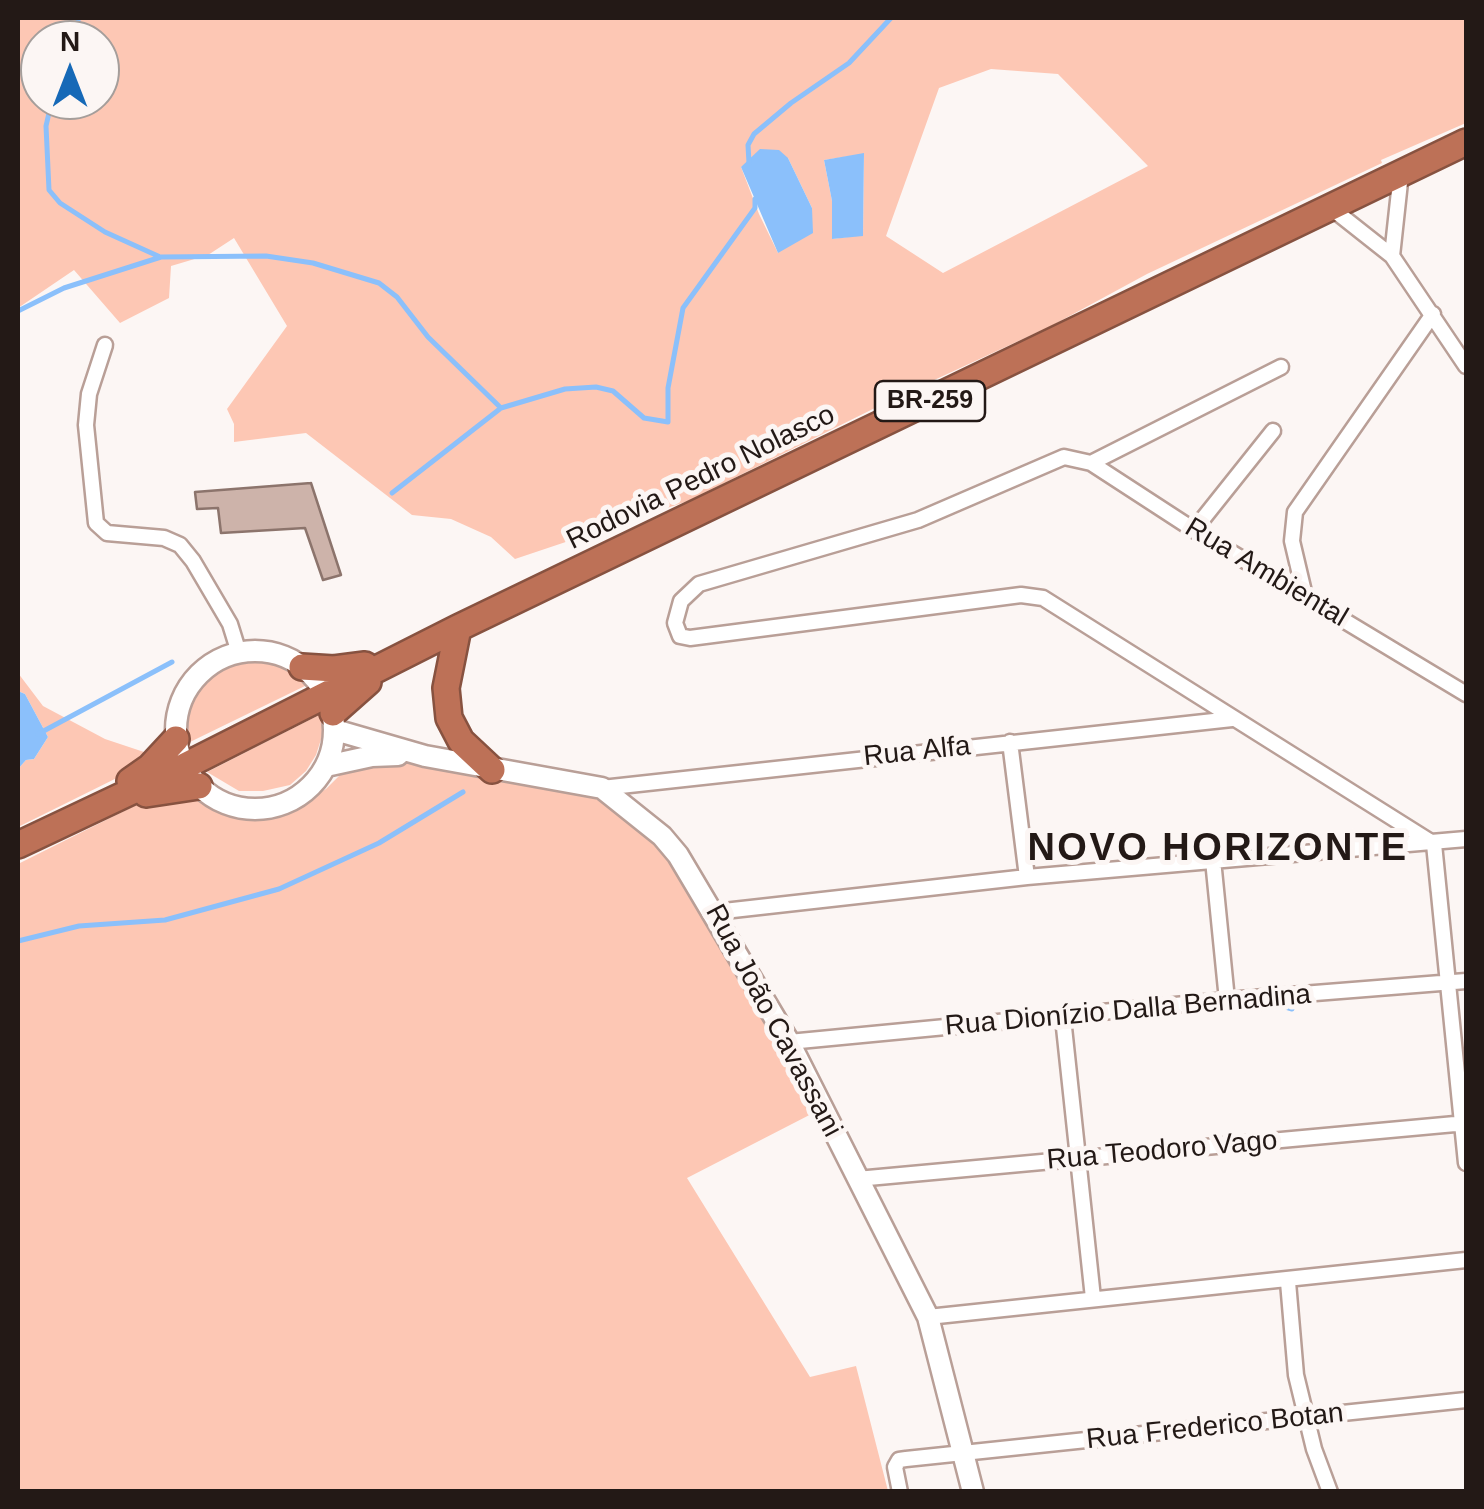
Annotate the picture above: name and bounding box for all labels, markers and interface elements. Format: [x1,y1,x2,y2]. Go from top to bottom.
north arrow [20,20,120,120]
text: N [60,26,80,57]
road number: BR-259 [875,381,985,421]
street label: Rodovia Pedro Nolasco [561,398,841,558]
street label: Rua Ambiental [1179,511,1353,635]
street label: Rua Alfa [862,730,972,774]
district label: NOVO HORIZONTE [1027,827,1409,873]
street label: Rua João Cavassani [698,899,848,1143]
street label: Rua Dionízio Dalla Bernadina [944,978,1312,1044]
street label: Rua Teodoro Vago [1045,1124,1279,1178]
street label: Rua Frederico Botan [1085,1397,1345,1457]

